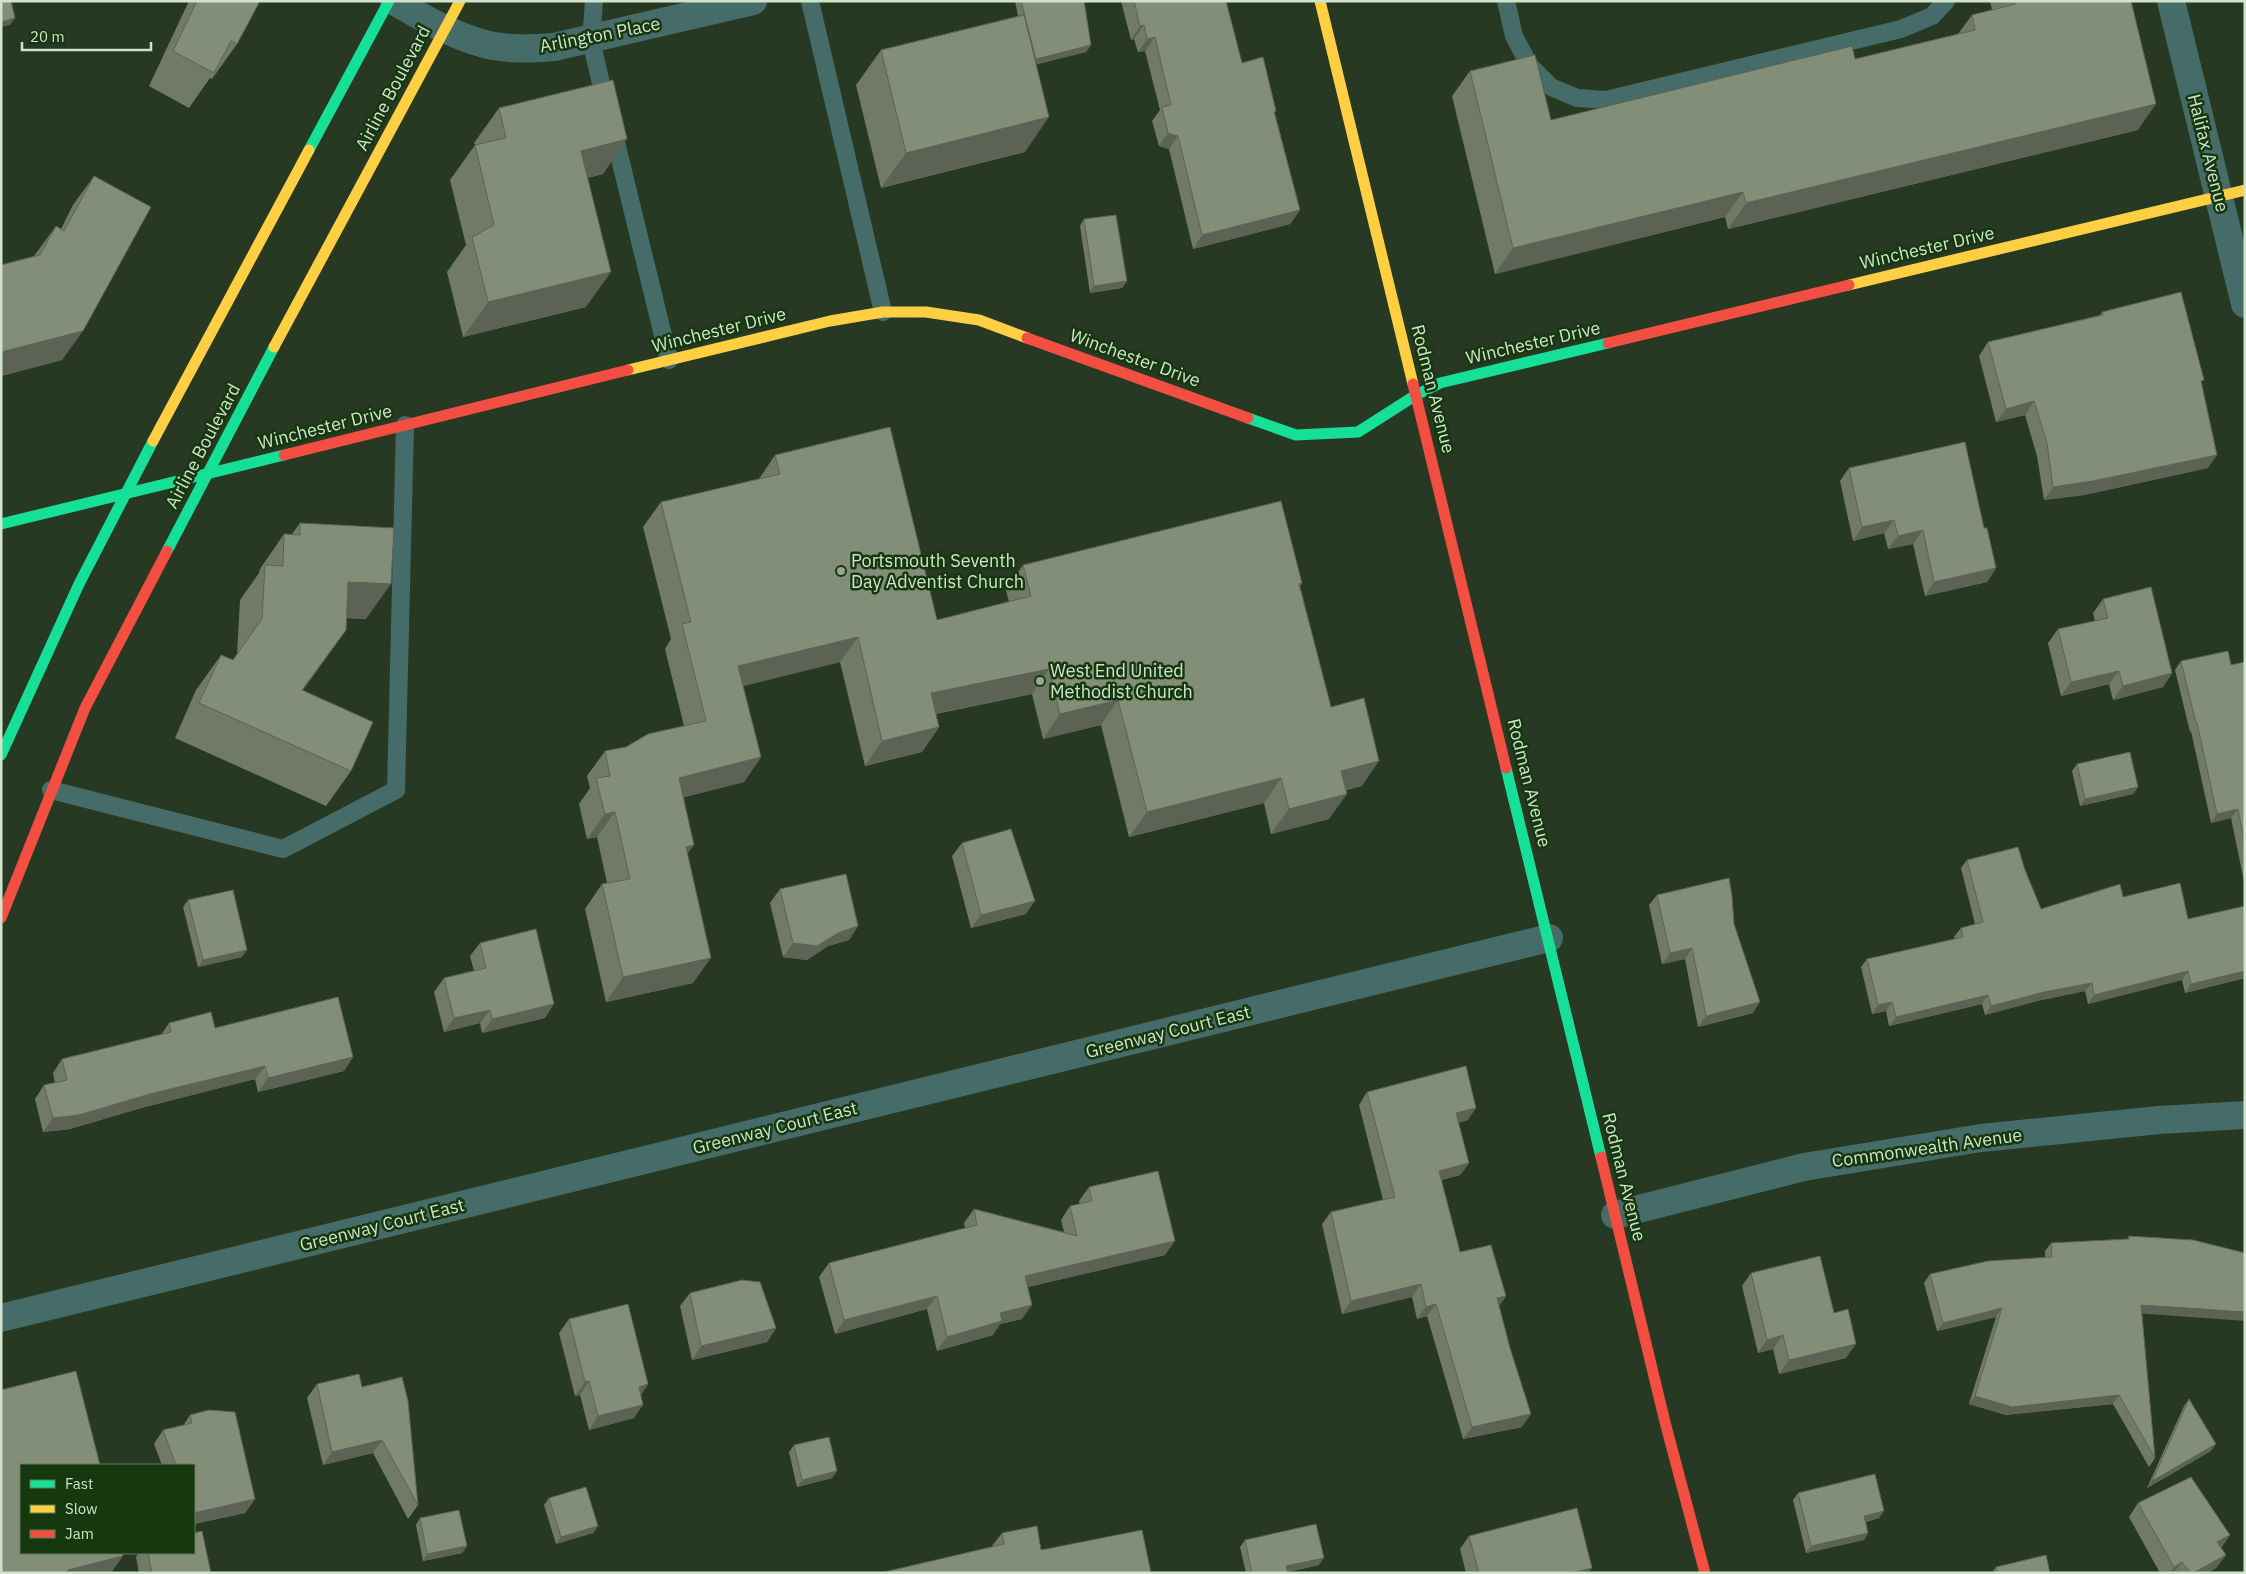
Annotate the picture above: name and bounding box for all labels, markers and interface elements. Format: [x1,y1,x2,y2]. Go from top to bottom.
street label: Arlington Place [538,12,662,57]
scale bar [22,20,151,52]
street label: Airline Boulevard [350,21,435,154]
text: 20 m [30,27,65,46]
street label: Halifax Avenue [2183,92,2234,214]
street label: Winchester Drive [1857,221,1996,274]
street label: Winchester Drive [649,302,788,357]
street label: Winchester Drive [1463,316,1602,369]
street label: Rodman Avenue [1406,322,1461,456]
street label: Winchester Drive [1067,323,1204,392]
street label: Airline Boulevard [160,379,245,512]
street label: Winchester Drive [255,399,394,454]
place label: Portsmouth Seventh Day Adventist Church [851,549,1024,593]
marker: Portsmouth Seventh Day Adventist Church [835,565,847,577]
place label: West End United Methodist Church [1050,659,1193,703]
marker: West End United Methodist Church [1034,675,1046,687]
street label: Rodman Avenue [1502,716,1557,850]
street label: Greenway Court East [1083,1000,1253,1063]
street label: Greenway Court East [690,1096,860,1159]
street label: Rodman Avenue [1597,1110,1652,1244]
street label: Commonwealth Avenue [1830,1123,2024,1172]
street label: Greenway Court East [297,1193,467,1256]
legend [20,1464,195,1554]
text: Fast [65,1474,93,1493]
text: Slow [65,1499,98,1518]
text: Jam [65,1524,94,1543]

